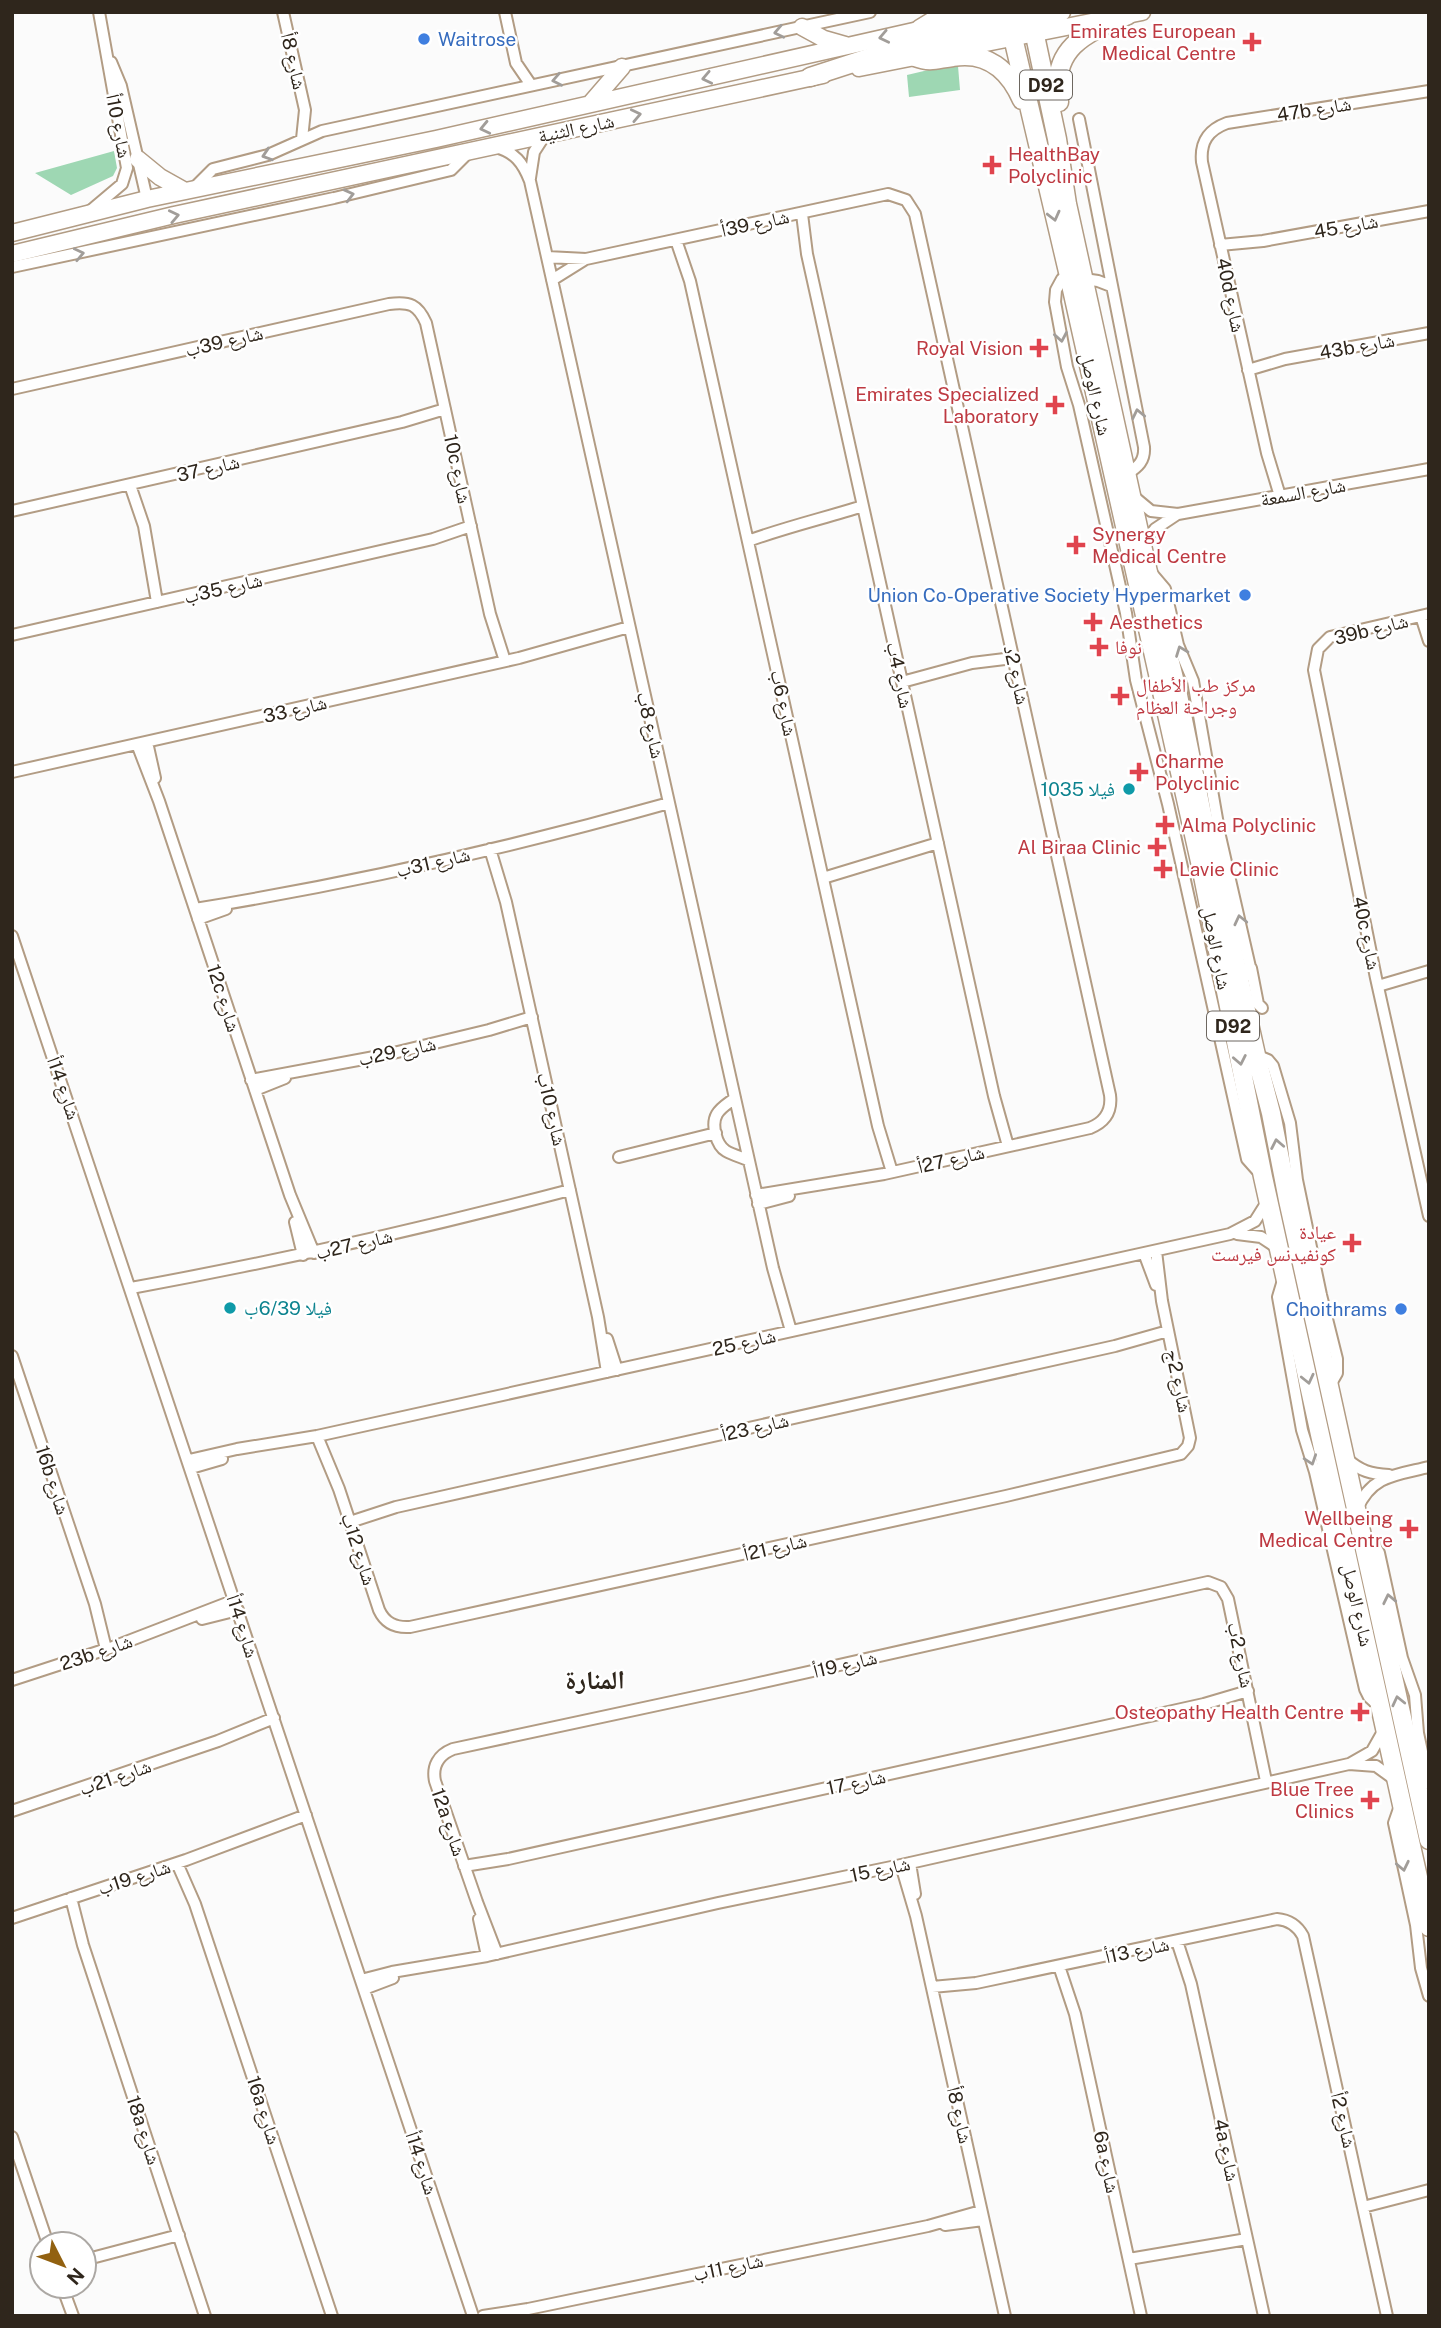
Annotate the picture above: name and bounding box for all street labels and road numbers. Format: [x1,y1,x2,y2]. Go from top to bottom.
street label: شارع 8أ [276,30,311,92]
road number: D92 [1020,70,1072,100]
street label: شارع 10أ [101,92,136,160]
street label: 47b شارع [1275,92,1353,127]
street label: شارع الثنية [536,109,616,148]
street label: شارع 39أ [719,205,791,242]
street label: شارع 45 [1312,210,1380,243]
street label: 40d شارع [1211,256,1250,334]
street label: شارع 39ب [183,321,265,362]
street label: 43b شارع [1318,329,1396,364]
street label: شارع الوصل [1075,350,1116,438]
street label: 10c شارع [439,432,476,506]
street label: شارع 37 [174,450,242,487]
street label: شارع السمعة [1259,474,1348,511]
street label: شارع 35ب [182,568,264,609]
street label: 39b شارع [1332,609,1411,650]
street label: شارع 4ب [881,640,918,710]
street label: شارع 2د [999,643,1034,707]
street label: شارع 6ب [765,668,802,738]
street label: شارع 8ب [632,690,669,761]
street label: شارع 33 [261,691,329,728]
street label: شارع 31ب [394,843,472,882]
street label: 40c شارع [1348,894,1386,972]
street label: شارع الوصل [1197,905,1236,992]
street label: 12c شارع [202,961,245,1035]
road number: D92 [1207,1012,1259,1041]
street label: شارع 29ب [356,1032,438,1071]
street label: شارع 14أ [42,1054,85,1123]
street label: شارع 10ب [532,1070,571,1148]
street label: شارع 27أ [915,1141,987,1178]
street label: شارع 27ب [313,1224,395,1264]
street label: شارع 25 [710,1324,778,1361]
street label: شارع 2ج [1161,1347,1196,1415]
street label: شارع 23أ [719,1409,791,1446]
street label: 16b شارع [31,1443,75,1518]
street label: شارع 12ب [336,1510,381,1588]
street label: شارع 21أ [741,1529,809,1566]
street label: شارع الوصل [1337,1561,1378,1649]
street label: شارع 14أ [222,1592,263,1661]
street label: شارع 2ب [1222,1620,1259,1690]
street label: 23b شارع [57,1629,135,1676]
street label: شارع 19أ [811,1646,879,1683]
street label: شارع 21ب [76,1754,154,1800]
street label: شارع 17 [824,1765,888,1800]
street label: 12a شارع [426,1785,471,1859]
street label: شارع 15 [848,1852,912,1887]
street label: شارع 19ب [95,1855,173,1900]
street label: شارع 13أ [1103,1932,1171,1969]
street label: 16a شارع [242,2073,285,2147]
street label: شارع 8أ [942,2084,977,2146]
street label: شارع 2أ [1326,2090,1361,2150]
street label: 18a شارع [122,2093,165,2168]
street label: 4a شارع [1209,2117,1244,2183]
street label: شارع 14أ [401,2129,442,2198]
street label: 6a شارع [1089,2129,1124,2195]
street label: شارع 11ب [691,2249,765,2286]

